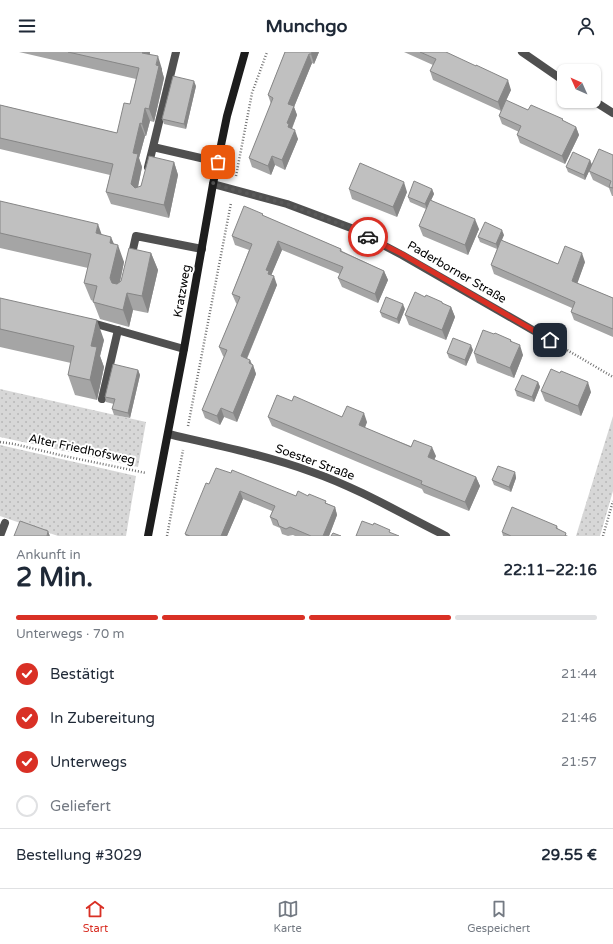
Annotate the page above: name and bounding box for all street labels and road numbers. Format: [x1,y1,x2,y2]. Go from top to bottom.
street label: Paderborner Straße [405,238,509,306]
street label: Kratzweg [170,263,194,319]
street label: Alter Friedhofsweg [28,431,136,467]
street label: Soester Straße [273,441,357,483]

